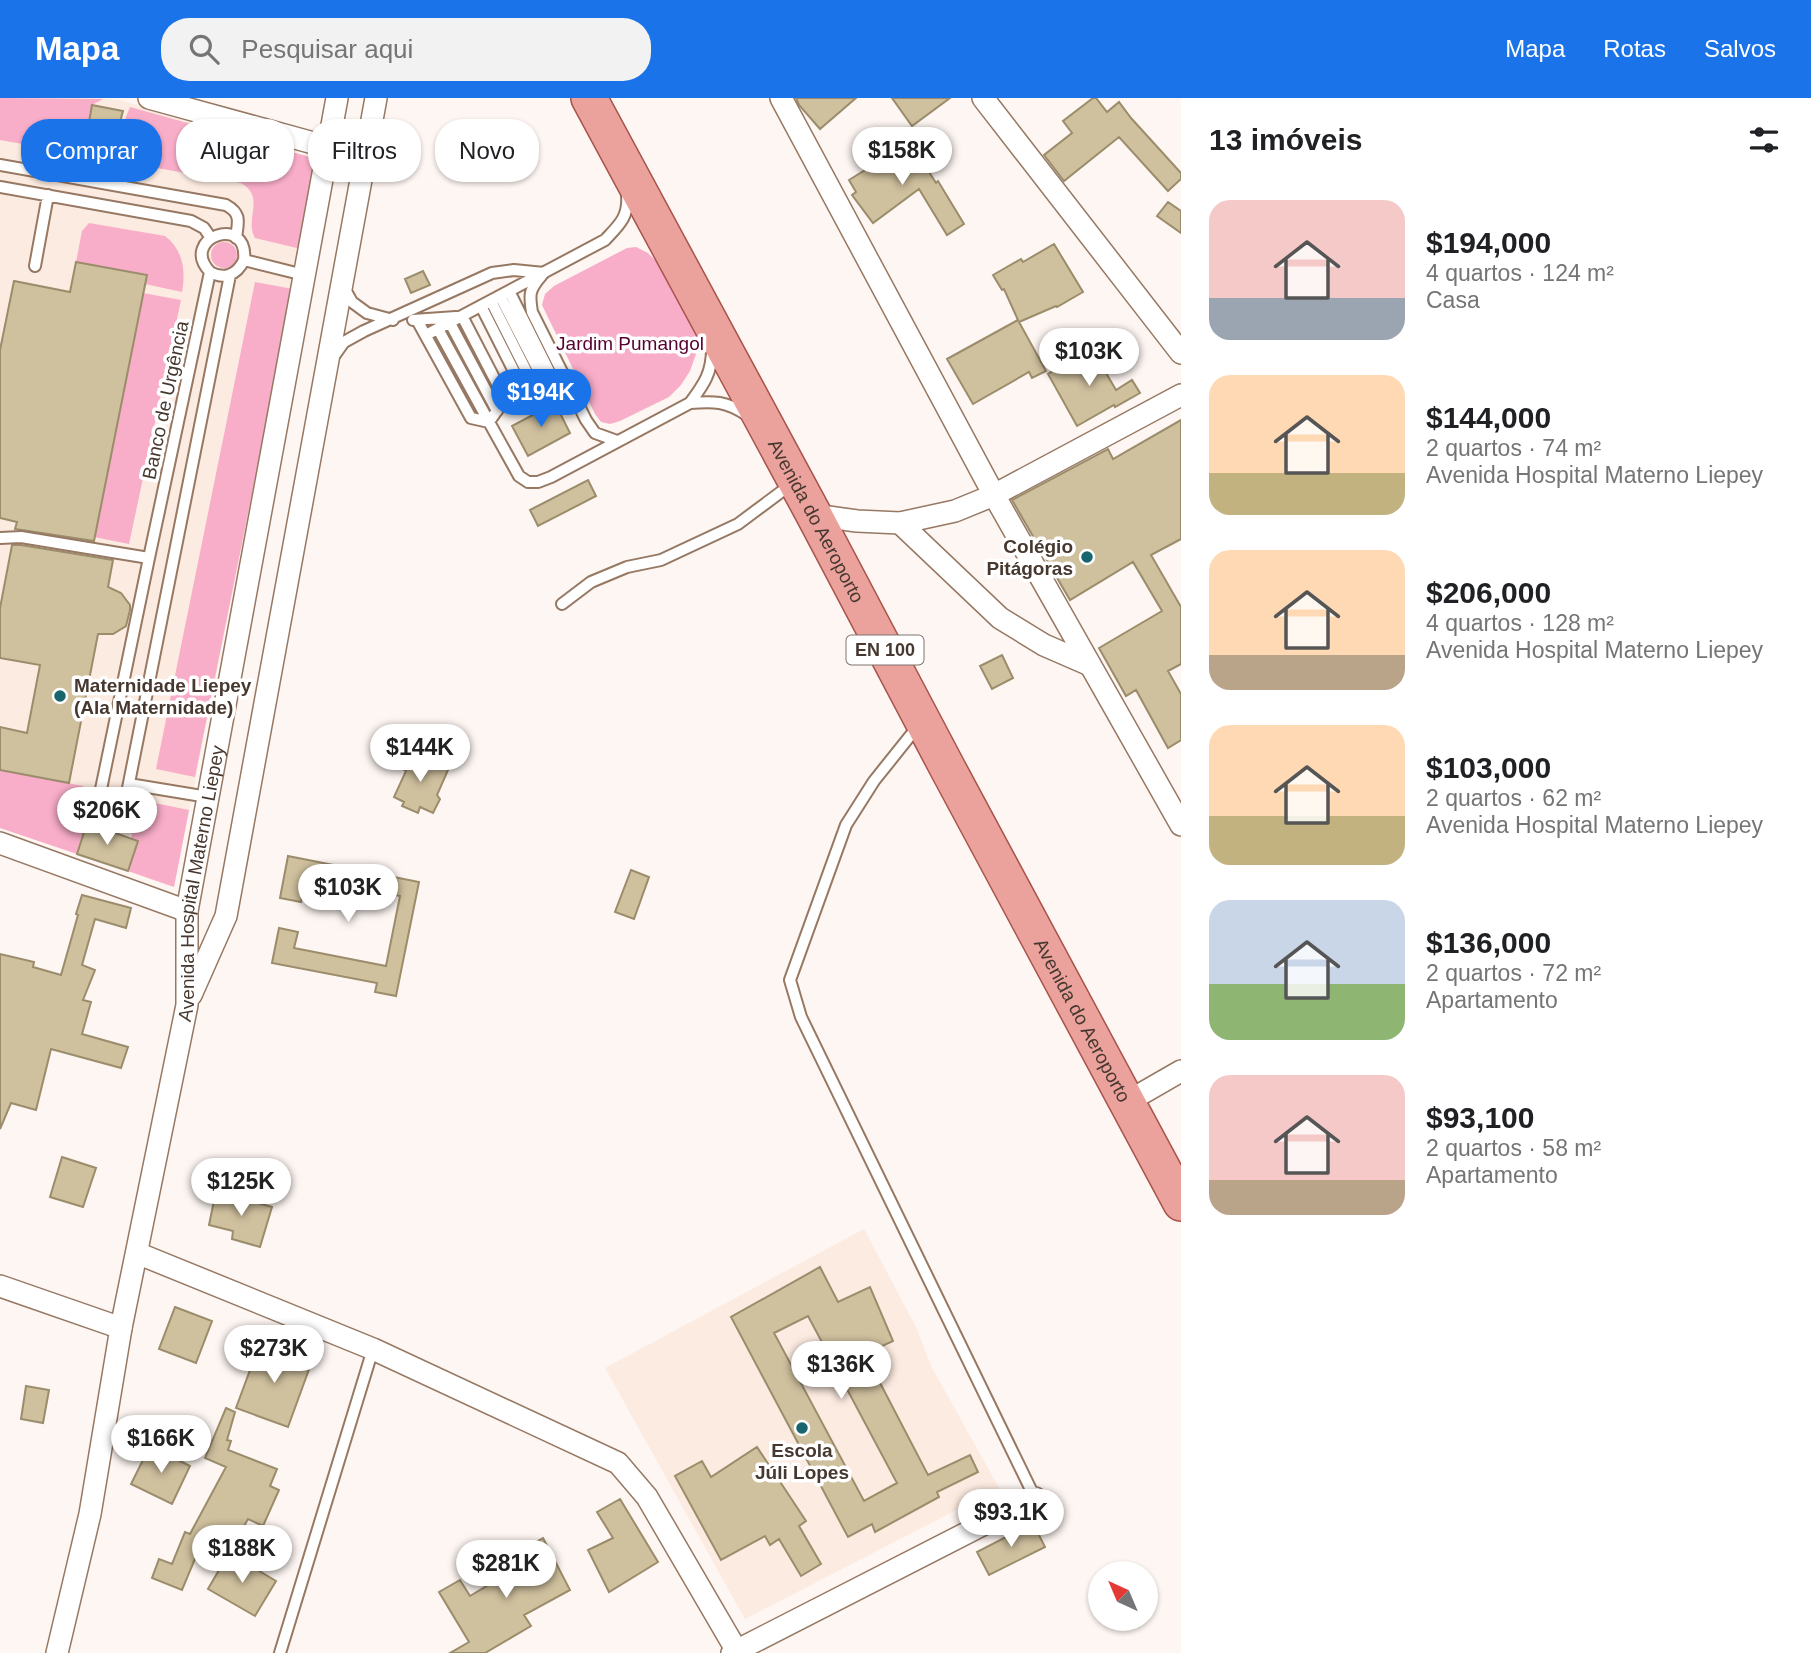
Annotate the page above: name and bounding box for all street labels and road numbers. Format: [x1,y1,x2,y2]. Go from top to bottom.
street label: Banco de Urgência [138,318,193,481]
street label: Avenida do Aeroporto [764,435,868,606]
road number: EN 100 [846,636,924,664]
street label: Avenida Hospital Materno Liepey [174,743,228,1023]
street label: Avenida do Aeroporto [1030,935,1135,1106]

